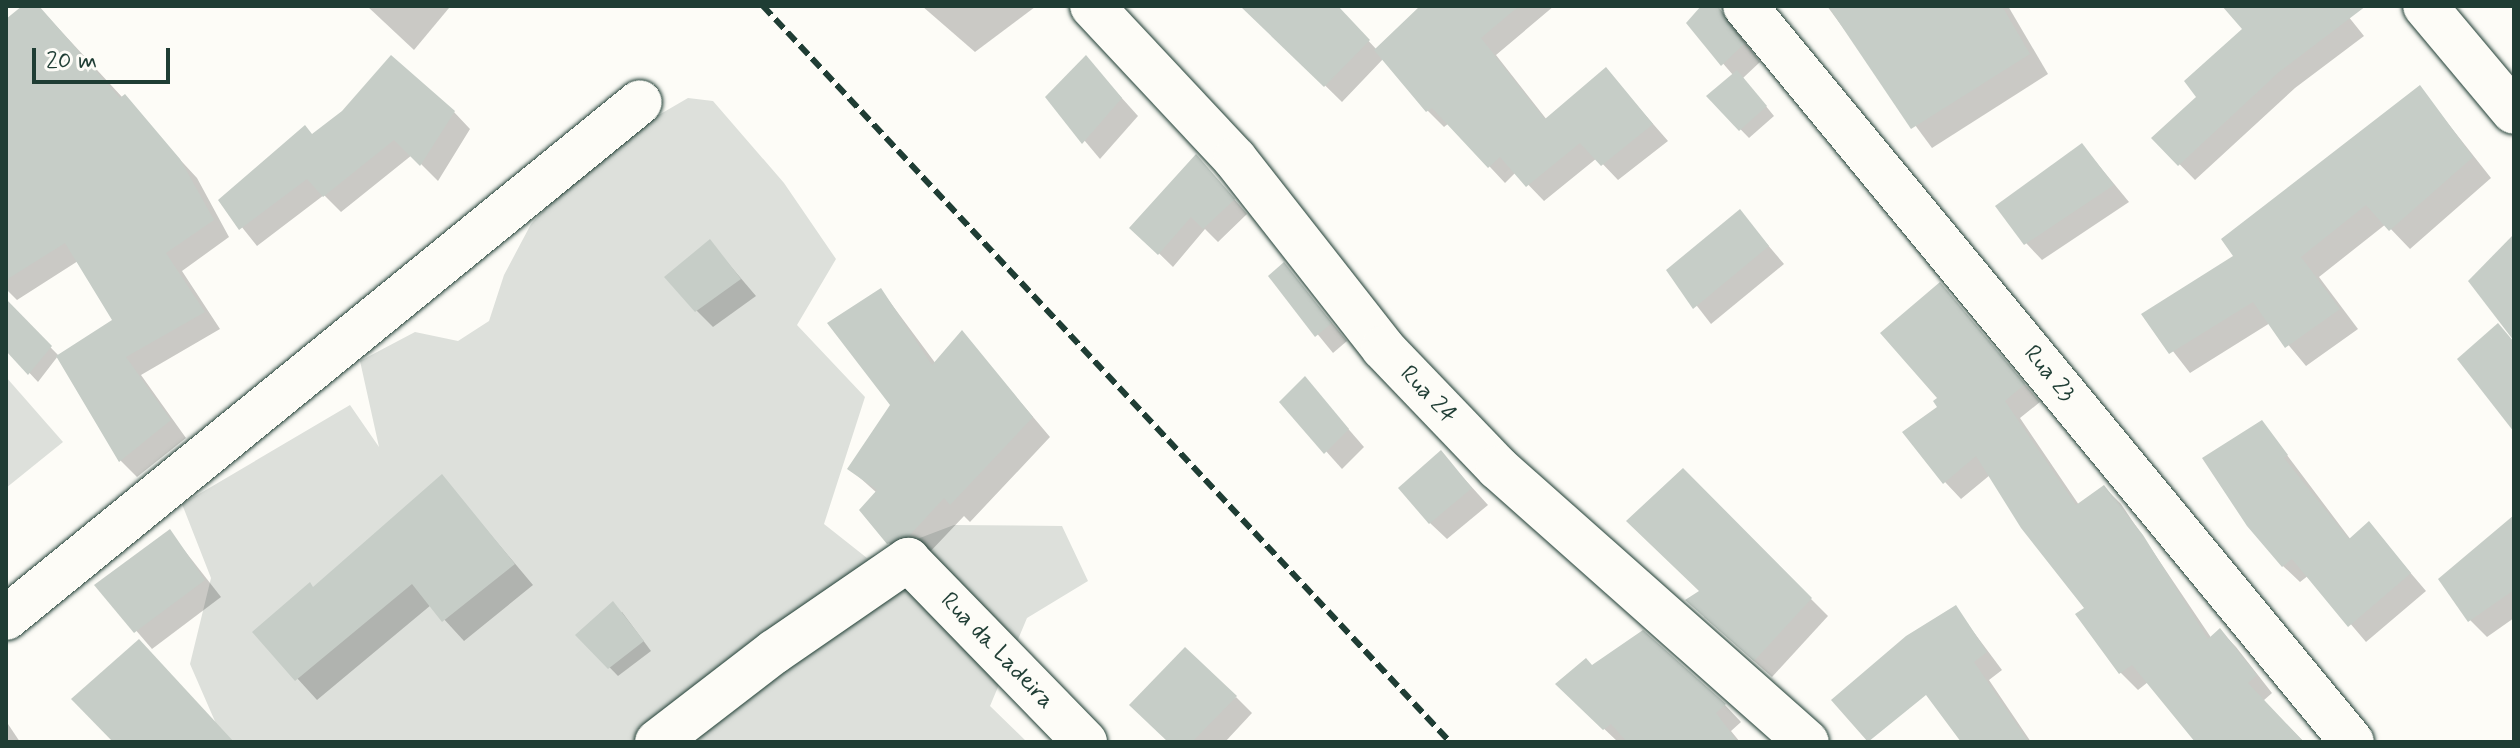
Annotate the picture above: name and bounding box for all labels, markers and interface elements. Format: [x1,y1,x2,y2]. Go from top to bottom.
scale bar [36,32,174,82]
text: 20 m [46,46,97,77]
street label: Rua 23 [2017,340,2081,408]
street label: Rua 24 [1394,360,1462,430]
street label: Rua da Ladeira [934,587,1060,715]

